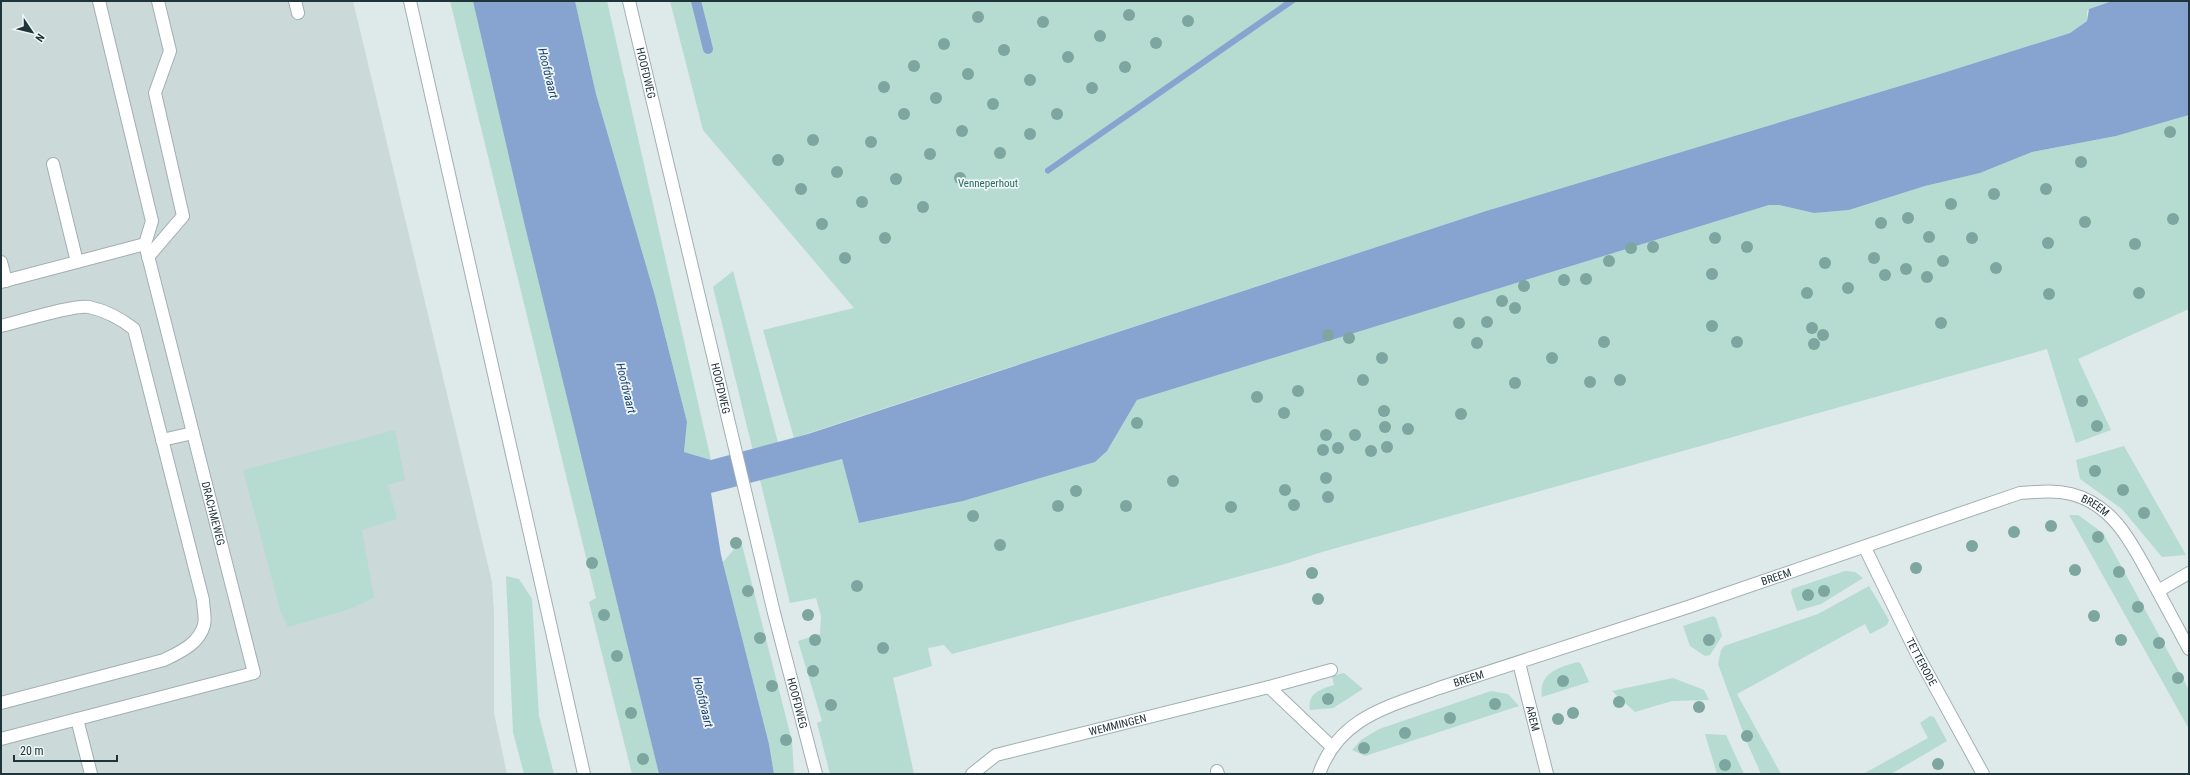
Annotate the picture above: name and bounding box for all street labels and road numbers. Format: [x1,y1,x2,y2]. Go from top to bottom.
street label: HOOFDWEG [634,46,658,100]
street label: HOOFDWEG [708,361,733,415]
street label: DRACHMEWEG [199,480,228,547]
street label: BREEM [2079,492,2112,519]
street label: BREEM [1759,566,1793,588]
street label: TETTERODE [1904,636,1940,688]
street label: BREEM [1452,667,1485,689]
street label: HOOFDWEG [785,676,810,730]
street label: AREM [1523,704,1542,732]
street label: WEMMINGEN [1088,711,1148,738]

